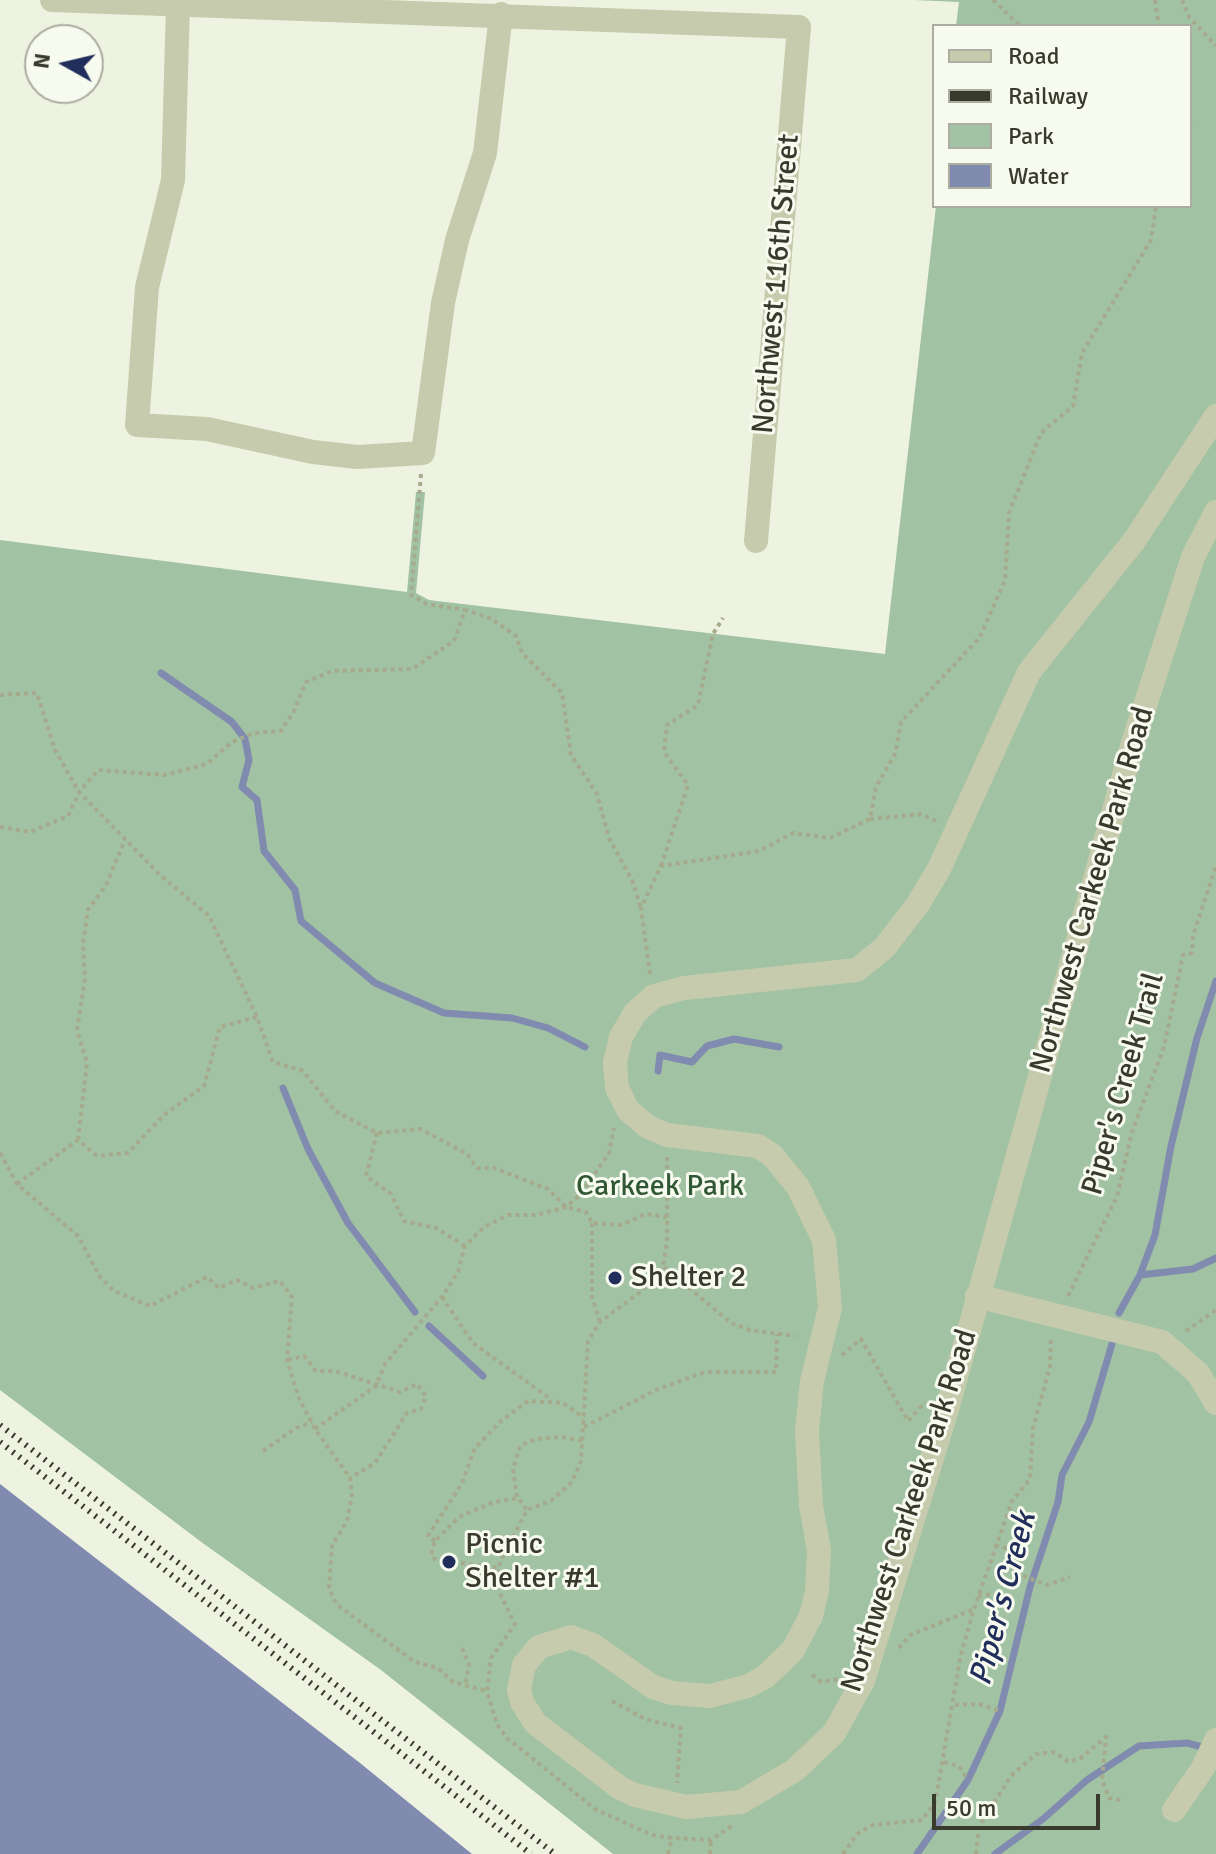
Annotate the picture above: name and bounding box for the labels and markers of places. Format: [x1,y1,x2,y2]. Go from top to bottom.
place label: Shelter 2 [631,1260,746,1296]
marker: Shelter 2 [606,1269,624,1287]
place label: Picnic Shelter #1 [465,1527,600,1598]
marker: Picnic Shelter #1 [440,1553,458,1571]

